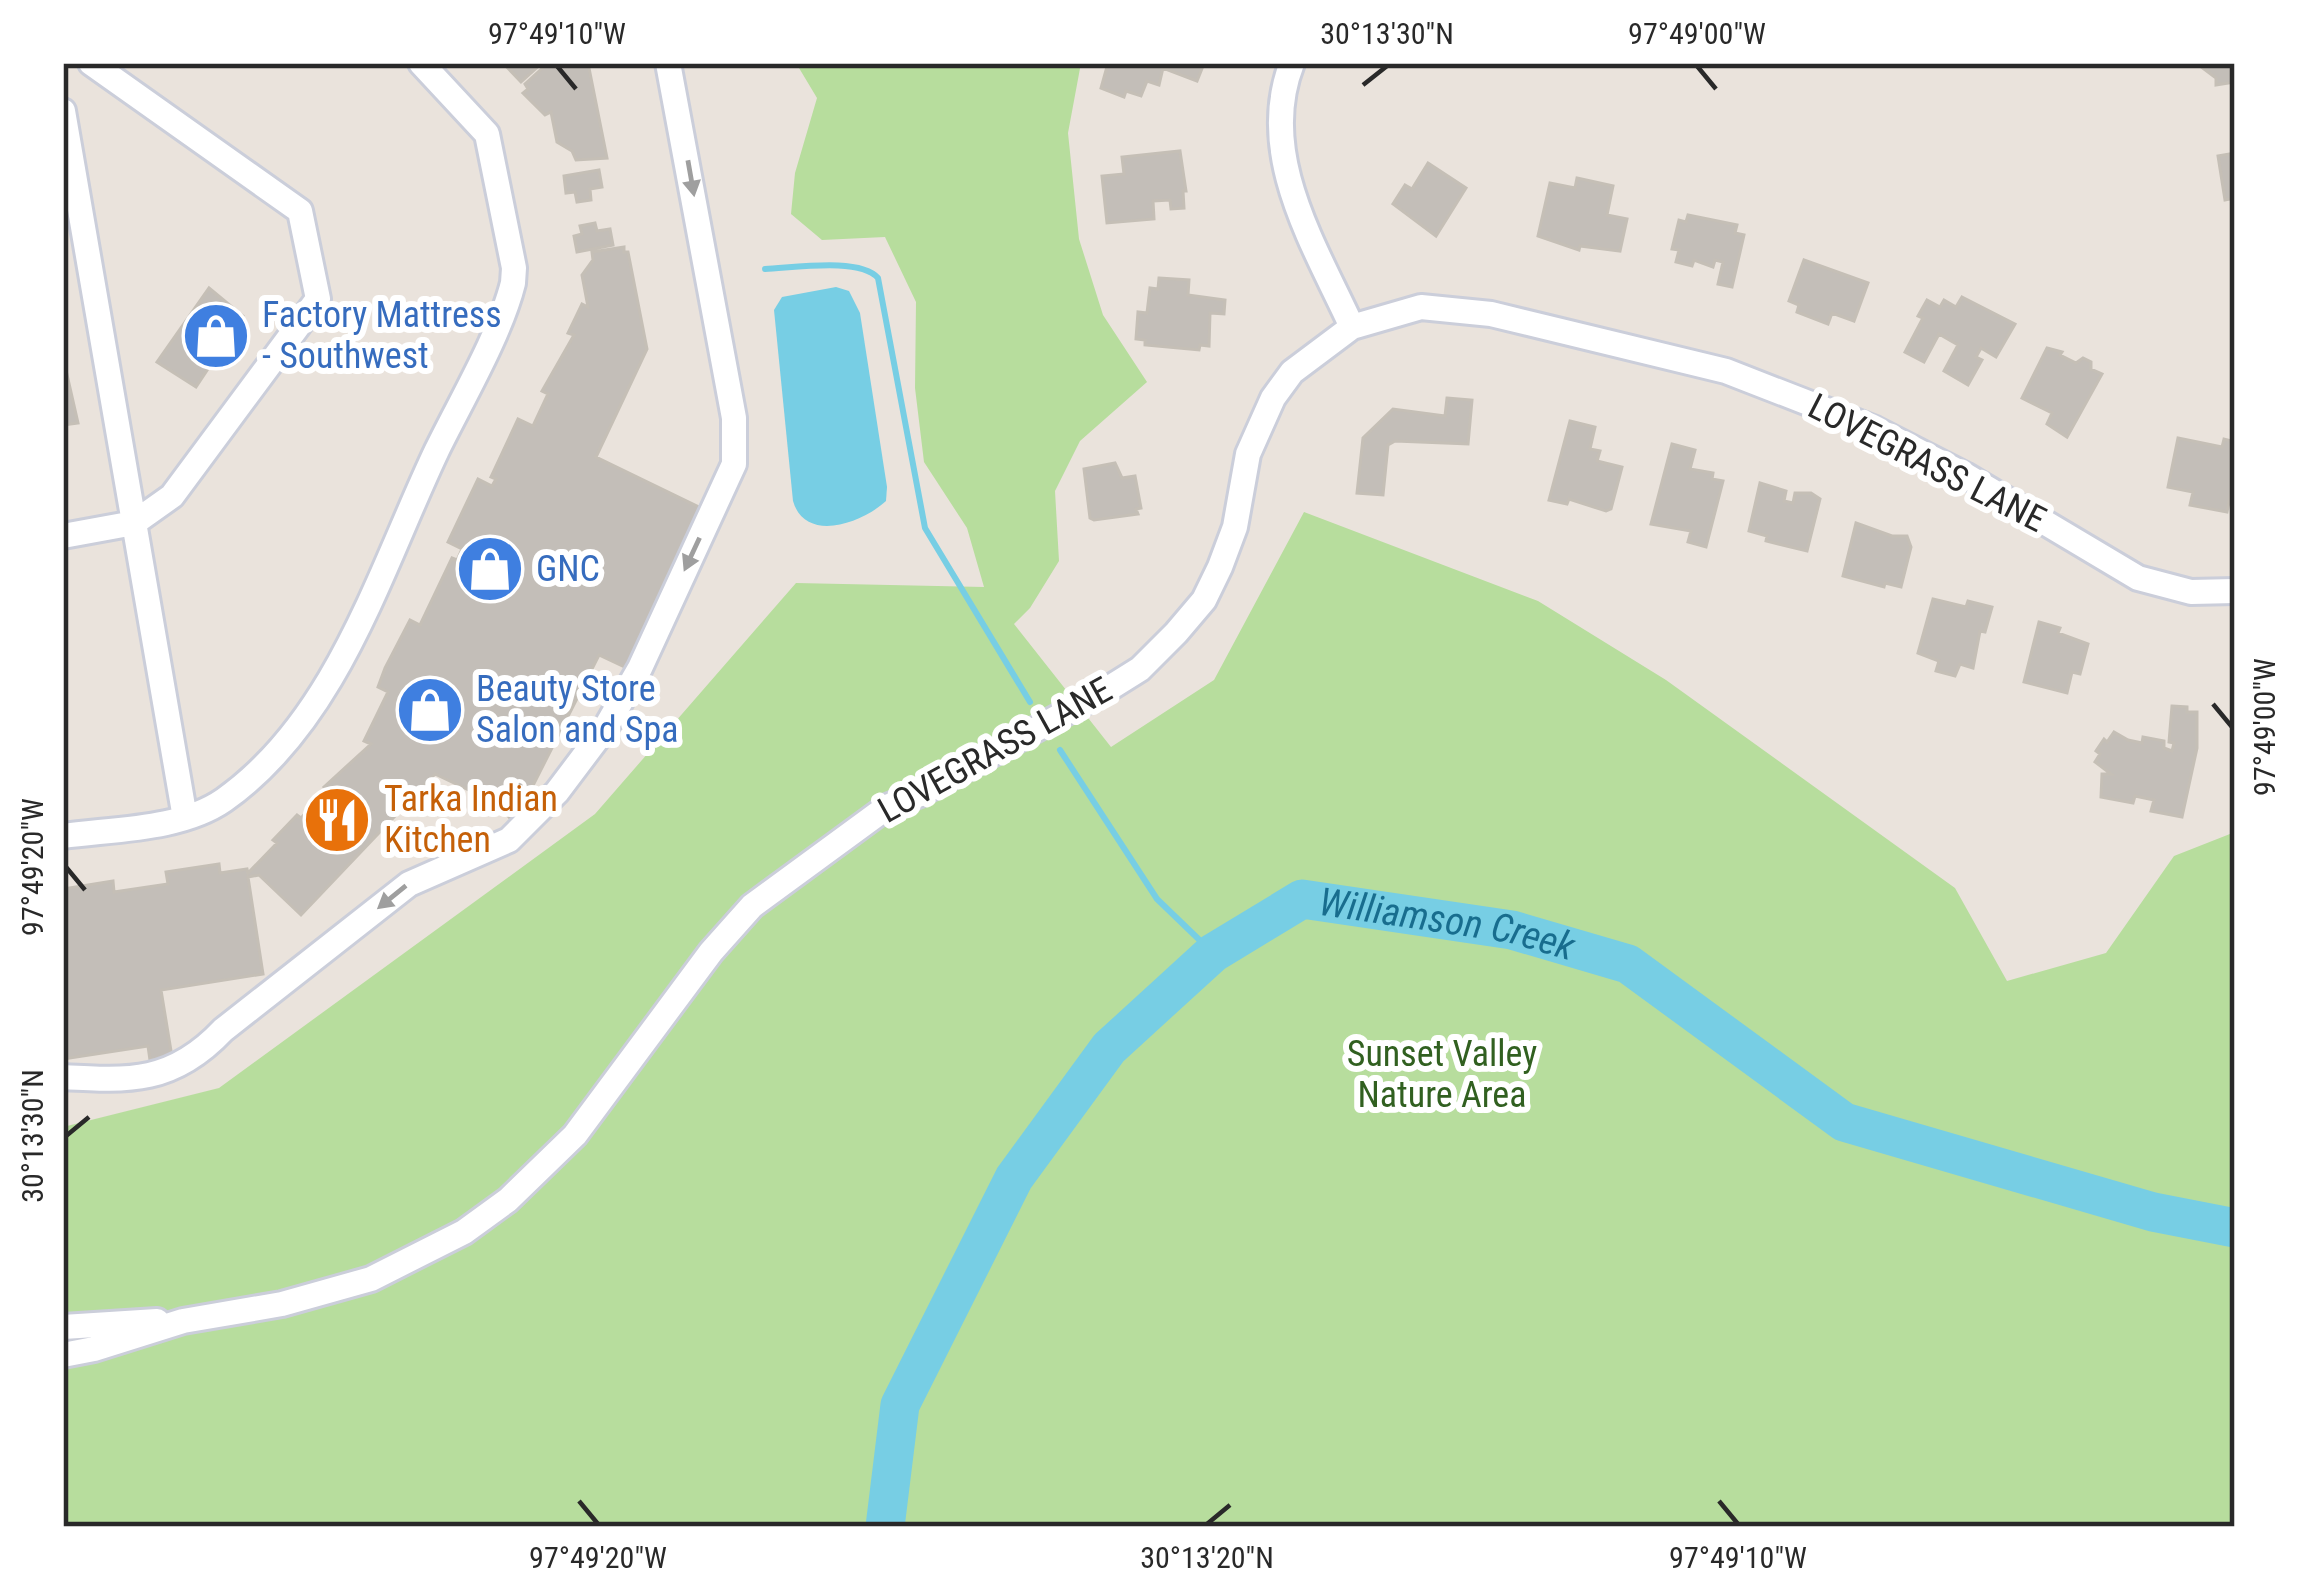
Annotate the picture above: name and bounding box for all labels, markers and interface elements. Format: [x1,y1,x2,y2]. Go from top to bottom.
text: 97°49'10"W [488,16,626,51]
text: 30°13'30"N [1320,16,1454,51]
text: 97°49'00"W [1628,16,1766,51]
one-way arrow [682,159,700,197]
place label: Factory Mattress - Southwest [262,294,502,377]
shop icon: Factory Mattress - Southwest [181,301,251,371]
street label: LOVEGRASS LANE [1801,385,2053,541]
shop icon: GNC [455,534,525,604]
one-way arrow [682,537,702,572]
place label: GNC [536,548,600,590]
text: 97°49'00"W [2247,658,2282,796]
place label: Beauty Store Salon and Spa [476,668,678,751]
street label: LOVEGRASS LANE [871,668,1119,832]
shop icon: Beauty Store Salon and Spa [395,675,465,745]
place label: Tarka Indian Kitchen [384,778,558,861]
restaurant icon: Tarka Indian Kitchen [302,785,372,855]
text: 97°49'20"W [15,798,50,936]
water label: Williamson Creek [1316,879,1581,970]
one-way arrow [377,884,408,910]
park label: Sunset Valley Nature Area [1347,1033,1537,1116]
text: 30°13'30"N [15,1069,50,1203]
text: 97°49'20"W [529,1540,667,1575]
text: 30°13'20"N [1140,1540,1274,1575]
text: 97°49'10"W [1669,1540,1807,1575]

